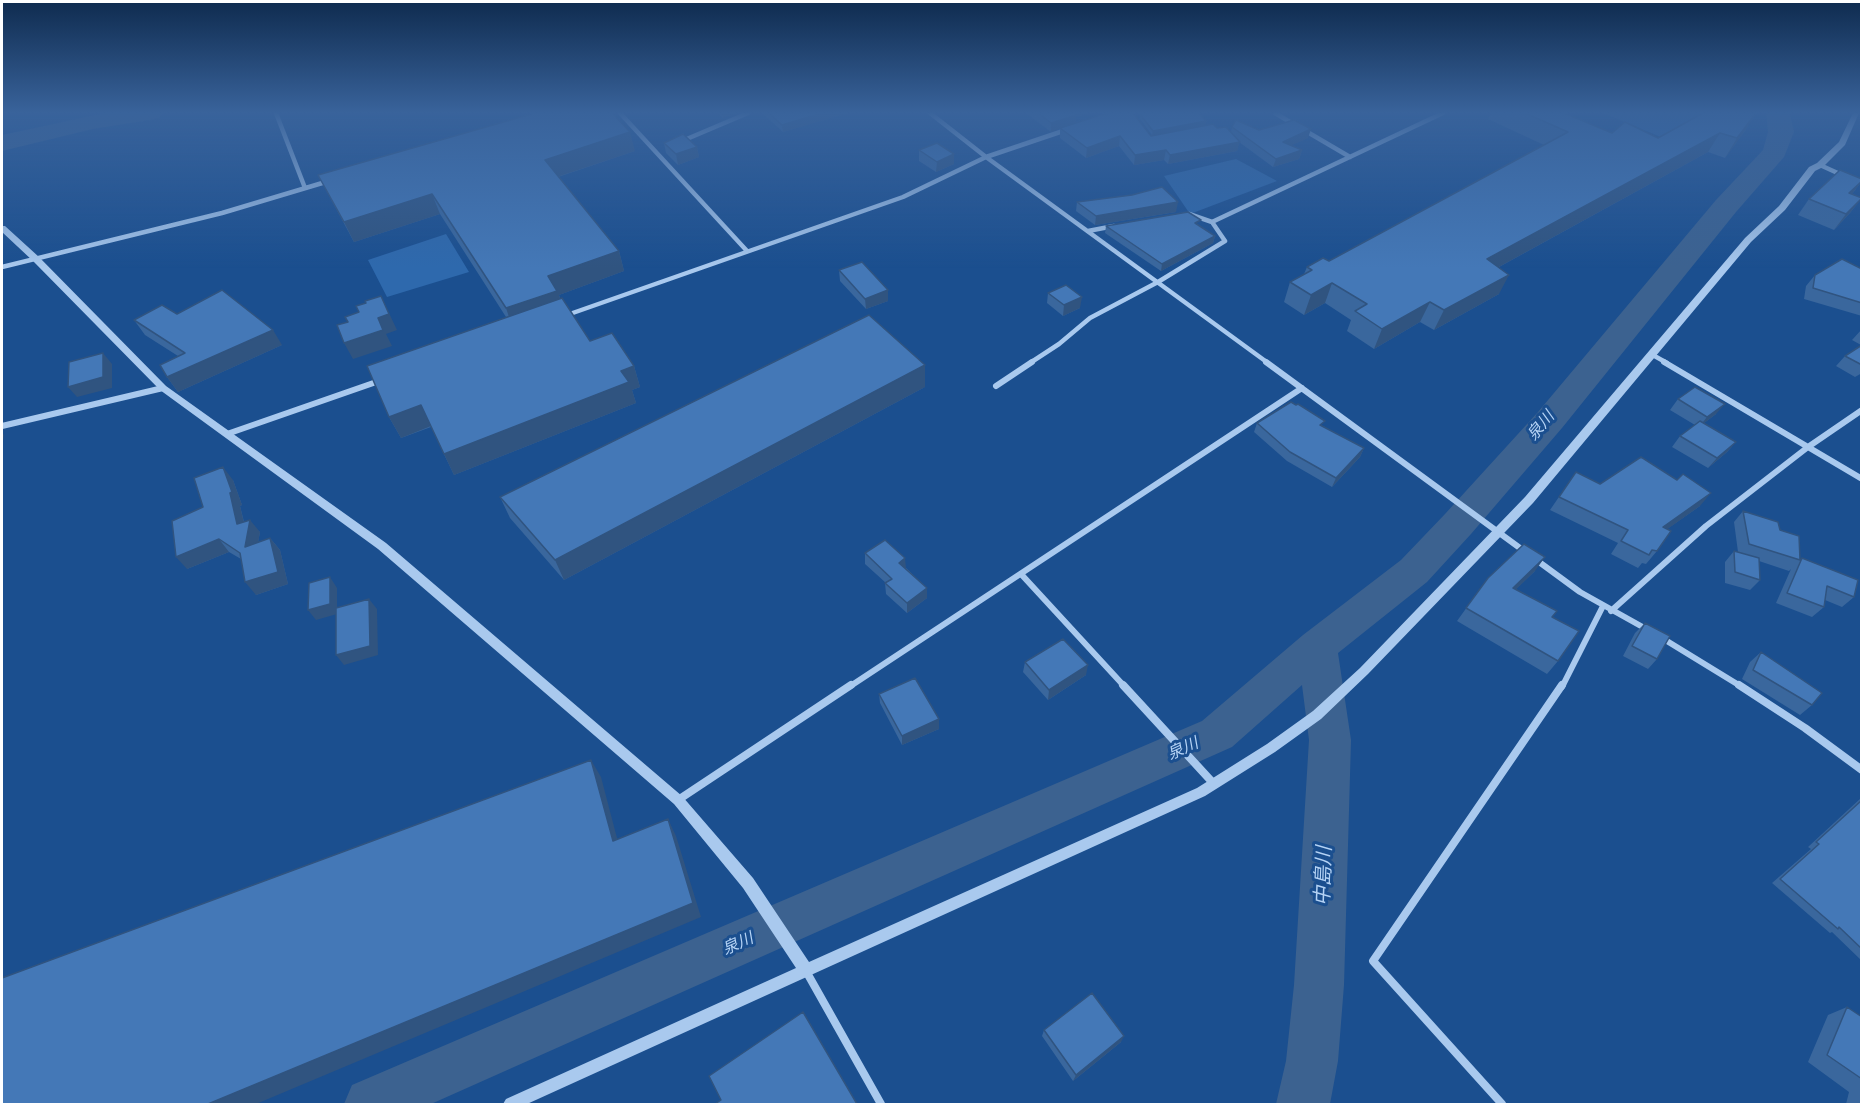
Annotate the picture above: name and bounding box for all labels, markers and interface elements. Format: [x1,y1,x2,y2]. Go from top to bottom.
water label: 泉川 [1523,408,1559,444]
water label: 泉川 [1164,734,1202,764]
water label: 中島川 [1311,846,1337,906]
water label: 泉川 [719,929,757,959]

